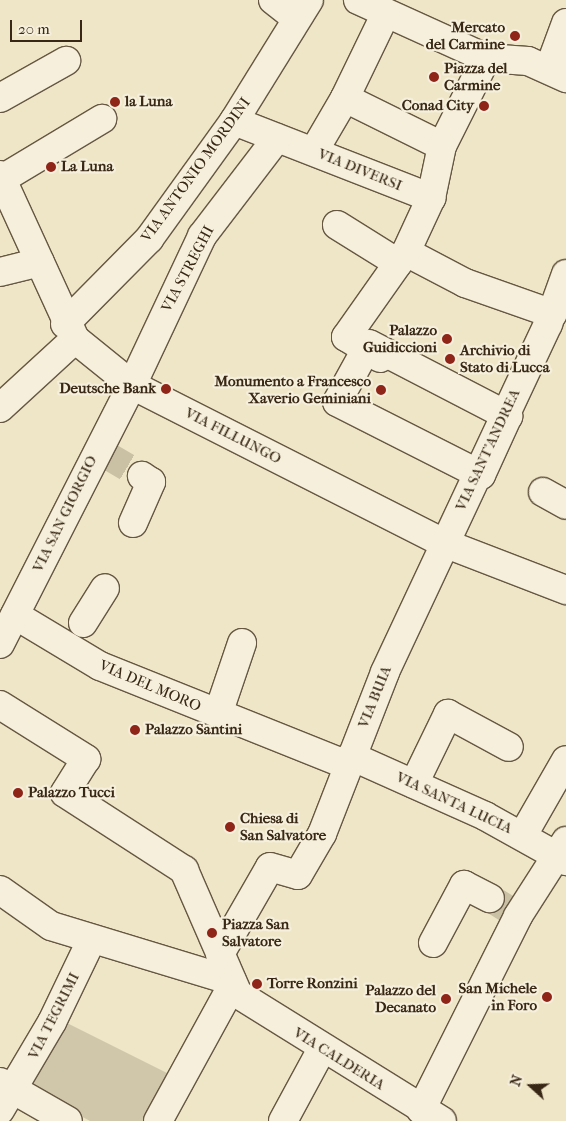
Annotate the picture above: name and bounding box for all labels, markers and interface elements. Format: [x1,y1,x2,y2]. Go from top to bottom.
scale bar [12,10,85,42]
place label: Mercato del Carmine [426,18,505,53]
text: 20 m [18,20,50,38]
marker: Mercato del Carmine [509,30,521,42]
place label: Piazza del Carmine [444,59,508,94]
marker: Piazza del Carmine [428,71,440,83]
place label: la Luna [125,93,172,111]
street label: VIA ANTONIO MORDINI [138,94,254,246]
marker: la Luna [109,96,121,108]
place label: Conad City [402,97,474,115]
marker: Conad City [478,100,490,112]
street label: VIA DIVERSI [315,145,405,195]
place label: La Luna [61,158,113,176]
marker: La Luna [45,161,57,173]
street label: VIA STREGHI [158,223,218,315]
place label: Palazzo Guidiccioni [363,321,437,356]
marker: Palazzo Guidiccioni [441,333,453,345]
place label: Archivio di Stato di Lucca [460,341,550,376]
marker: Archivio di Stato di Lucca [444,353,456,365]
place label: Monumento a Francesco Xaverio Geminiani [214,372,371,407]
place label: Deutsche Bank [59,380,156,398]
marker: Deutsche Bank [160,383,172,395]
marker: Monumento a Francesco Xaverio Geminiani [375,384,387,396]
street label: VIA SANT'ANDREA [452,386,524,514]
street label: VIA FILLUNGO [182,404,284,468]
street label: VIA SAN GIORGIO [29,453,101,575]
street label: VIA DEL MORO [96,656,204,716]
street label: VIA BUIA [354,663,396,731]
place label: Palazzo Santini [145,721,242,739]
marker: Palazzo Santini [129,724,141,736]
street label: VIA SANTA LUCIA [393,768,515,838]
place label: Palazzo Tucci [28,784,115,802]
marker: Palazzo Tucci [12,787,24,799]
place label: Chiesa di San Salvatore [240,809,326,844]
marker: Chiesa di San Salvatore [224,821,236,833]
place label: Piazza San Salvatore [222,915,289,950]
marker: Piazza San Salvatore [206,927,218,939]
street label: VIA TEGRIMI [24,970,84,1062]
place label: Torre Ronzini [267,975,358,993]
marker: Torre Ronzini [251,978,263,990]
place label: San Michele in Foro [459,979,537,1014]
place label: Palazzo del Decanato [365,981,436,1016]
marker: San Michele in Foro [541,991,553,1003]
marker: Palazzo del Decanato [440,993,452,1005]
street label: VIA CALDERIA [290,1024,388,1094]
north arrow [506,1061,556,1111]
text: N [507,1073,526,1089]

